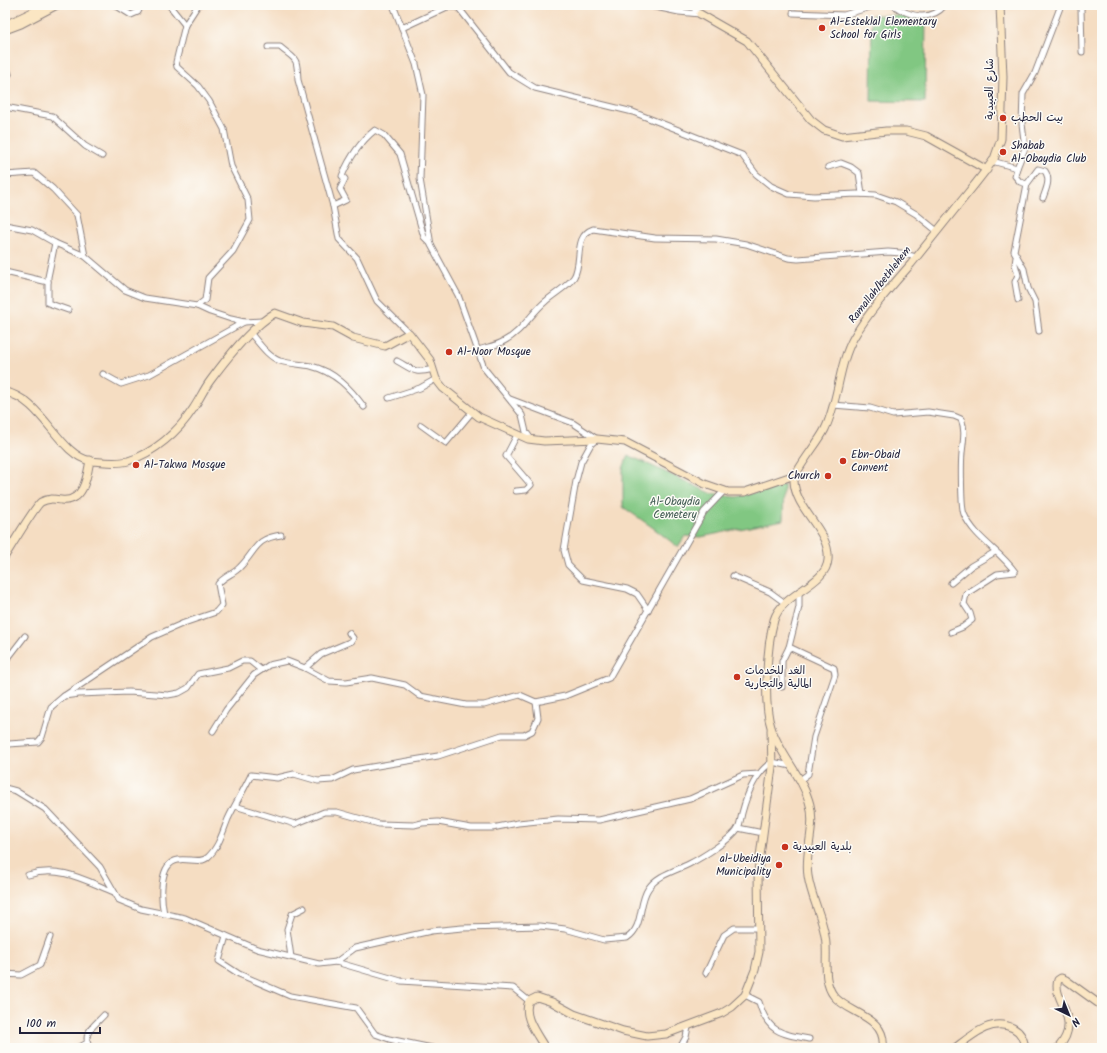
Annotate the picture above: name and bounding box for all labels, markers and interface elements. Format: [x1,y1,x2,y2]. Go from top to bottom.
place label: Al-Esteklal Elementary School for Girls [830,13,938,44]
marker: Al-Esteklal Elementary School for Girls [817,23,827,33]
street label: شارع العبيدية [981,58,999,120]
place label: بيت الحطب [1011,109,1063,127]
marker: بيت الحطب [998,113,1008,123]
place label: Shabab Al-Obaydia Club [1011,137,1087,168]
marker: Shabab Al-Obaydia Club [998,147,1008,157]
street label: Ramallah/bethlehem [844,242,916,328]
place label: Al-Noor Mosque [457,343,531,361]
marker: Al-Noor Mosque [444,347,454,357]
place label: Ebn-Obaid Convent [851,446,900,477]
place label: Al-Takwa Mosque [144,456,225,474]
marker: Ebn-Obaid Convent [838,456,848,466]
marker: Al-Takwa Mosque [131,460,141,470]
place label: Church [788,467,820,485]
marker: Church [823,471,833,481]
park label: Al-Obaydia Cemetery [650,493,700,524]
place label: الغد للخدمات المالية والتجارية [745,662,812,693]
marker: الغد للخدمات المالية والتجارية [732,672,742,682]
place label: بلدية العبيدية [793,838,852,856]
marker: بلدية العبيدية [780,842,790,852]
place label: al-Ubeidiya Municipality [716,850,772,881]
marker: al-Ubeidiya Municipality [774,860,784,870]
north arrow [1049,995,1089,1035]
scale bar [20,1009,100,1035]
text: N [1066,1013,1084,1031]
text: 100 m [26,1014,57,1033]

